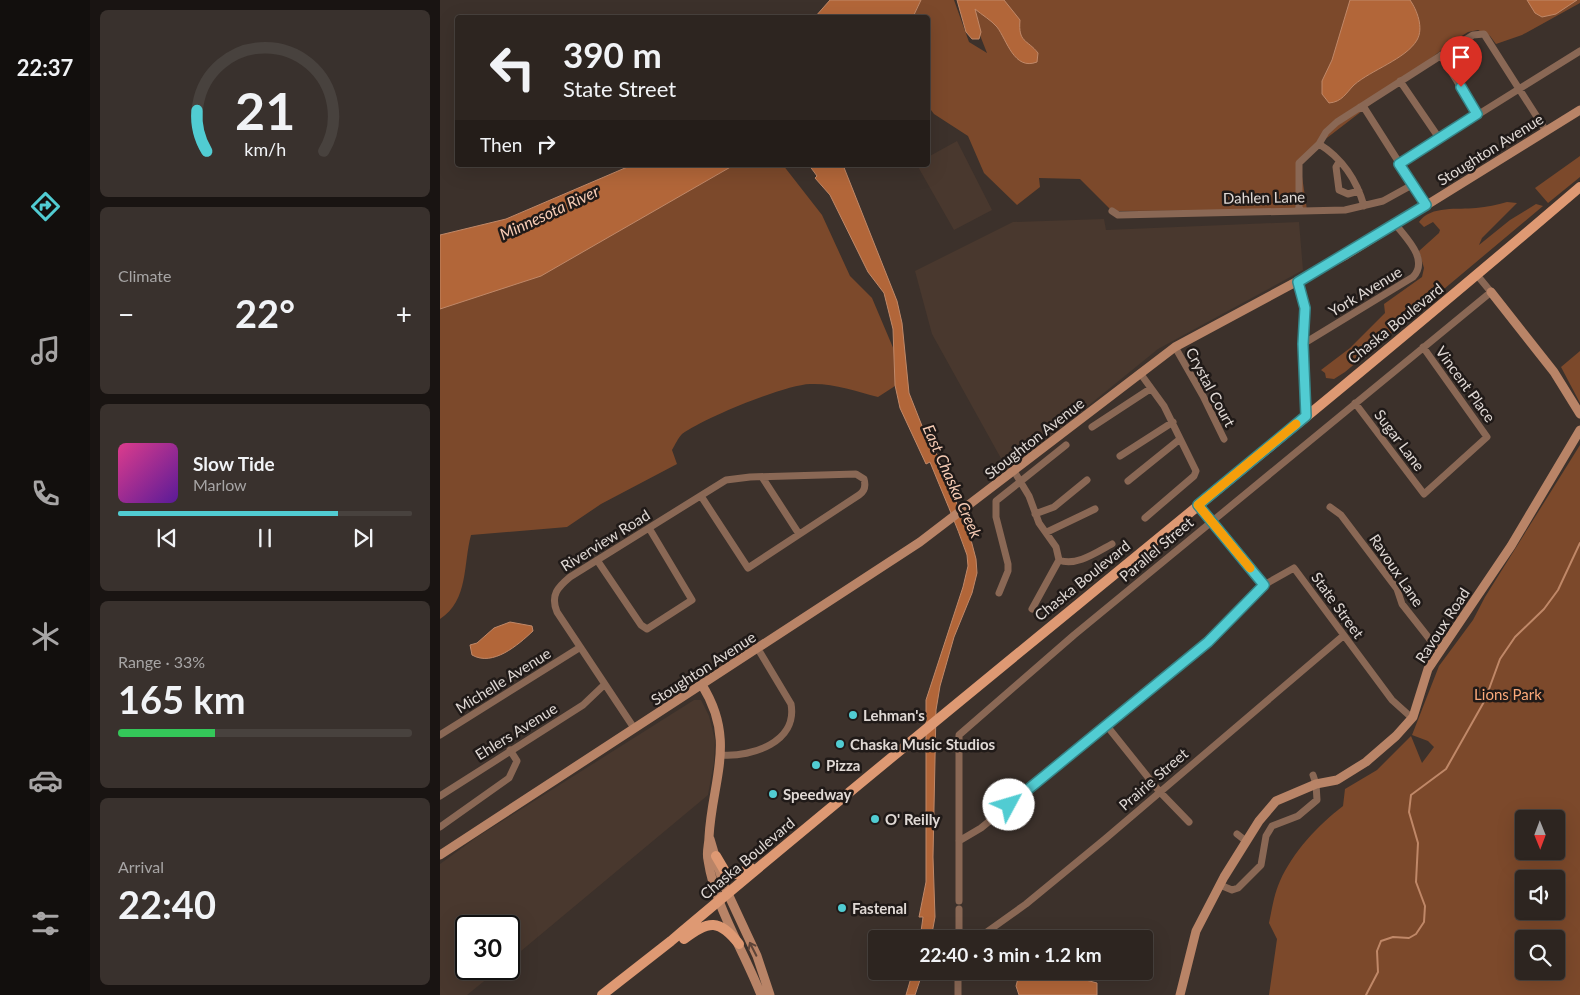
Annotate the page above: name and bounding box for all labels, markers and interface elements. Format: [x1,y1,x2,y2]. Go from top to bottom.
text: 390 m [563,33,662,75]
icon: left [480,35,545,100]
pin [1440,36,1482,87]
icon: arrive [1447,43,1475,71]
text: 22:37 [17,54,73,81]
text: State Street [563,75,676,102]
text: 21 [235,79,295,141]
street label: Stoughton Avenue [1434,109,1546,189]
icon: right [532,130,560,158]
text: Then [480,133,522,156]
text: km/h [244,138,286,160]
water label: Minnesota River [496,180,602,243]
street label: Dahlen Lane [1223,187,1305,207]
icon: directions [28,189,63,224]
street label: York Avenue [1325,262,1405,320]
text: Climate [118,266,171,285]
street label: Chaska Boulevard [1344,279,1446,367]
text: 22° [235,290,295,336]
text: − [118,297,134,331]
text: + [396,297,412,331]
icon: music [28,333,63,368]
street label: Vincent Place [1432,343,1500,426]
street label: Crystal Court [1183,344,1240,430]
street label: Stoughton Avenue [981,394,1087,482]
street label: Sugar Lane [1371,406,1429,474]
water label: East Chaska Creek [919,421,987,541]
text: Slow Tide [193,452,275,475]
text: Marlow [193,475,247,494]
icon: phone [28,476,63,511]
street label: Riverview Road [557,505,653,575]
street label: Parallel Street [1115,512,1197,585]
icon: previous [153,524,181,552]
icon: pause [251,524,279,552]
icon: next [349,524,377,552]
street label: Ravoux Lane [1366,530,1428,610]
street label: Chaska Boulevard [1031,536,1133,624]
street label: State Street [1308,569,1368,642]
street label: Ravoux Road [1411,584,1473,666]
icon: climate [28,619,63,654]
street label: Stoughton Avenue [647,627,759,709]
street label: Michelle Avenue [452,643,554,716]
text: Range · 33% [118,652,205,671]
text: 165 km [118,676,246,722]
park label: Lions Park [1474,685,1542,703]
street label: Ehlers Avenue [472,699,560,763]
place label: Lehman's [863,706,925,724]
marker: Lehman's [847,709,859,721]
place label: Chaska Music Studios [850,735,996,753]
marker: Chaska Music Studios [834,738,846,750]
street label: Prairie Street [1115,744,1192,814]
place label: Pizza [826,756,860,774]
marker: Pizza [810,759,822,771]
icon: car [28,763,63,798]
position arrow [982,778,1034,830]
place label: Speedway [783,785,851,803]
marker: Speedway [767,788,779,800]
place label: O' Reilly [885,810,940,828]
north arrow [1515,810,1565,860]
map controls [1515,810,1565,980]
street label: Chaska Boulevard [696,813,798,903]
marker: O' Reilly [869,813,881,825]
text: Arrival [118,857,164,876]
button: sound [1515,870,1565,920]
text: 22:40 [118,881,216,927]
place label: Fastenal [852,899,907,917]
marker: Fastenal [836,902,848,914]
icon: filters [28,906,63,941]
speed limit sign: 30 [455,915,520,980]
button: search [1515,930,1565,980]
one-way arrow [748,942,758,957]
text: 22:40 · 3 min · 1.2 km [919,943,1102,966]

